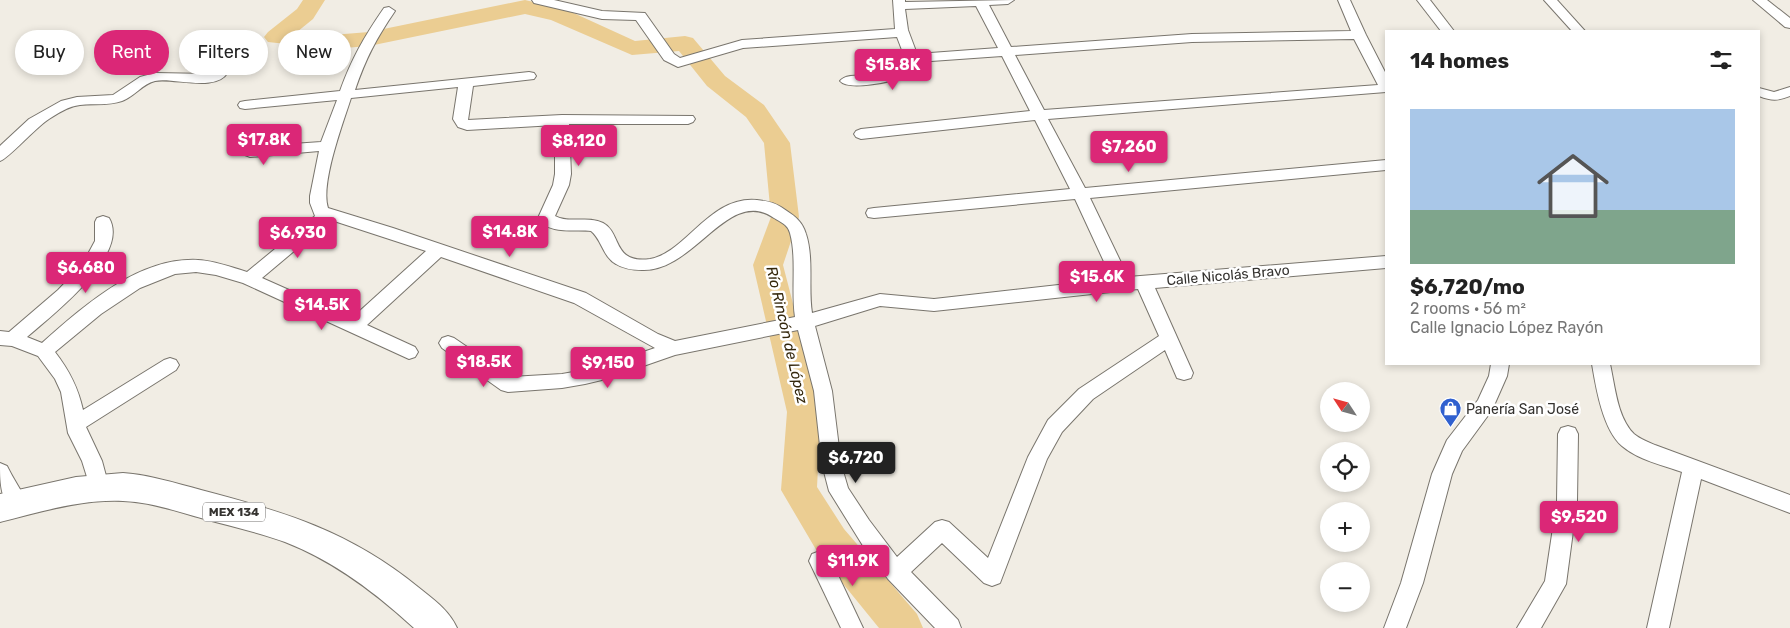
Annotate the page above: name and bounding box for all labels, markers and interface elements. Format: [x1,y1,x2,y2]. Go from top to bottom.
chip: Buy [15,30,84,75]
chip: Rent [94,30,169,75]
chip: Filters [179,30,268,75]
chip: New [278,30,351,75]
icon: filters [1707,46,1735,74]
pin: $15.8K [852,48,934,91]
text: 14 homes [1410,48,1509,73]
text: $15.8K [866,55,920,74]
pin: $17.8K [223,124,305,166]
pin: $8,120 [538,124,620,167]
text: $17.8K [238,130,290,149]
pin: $7,260 [1088,130,1170,173]
text: $8,120 [552,131,606,150]
text: $7,260 [1101,137,1157,156]
icon: home [1528,141,1618,231]
pin: $6,930 [257,216,339,259]
pin: $14.8K [469,216,551,258]
text: $14.8K [482,222,538,241]
text: $6,930 [270,223,326,242]
pin: $6,680 [45,252,127,294]
text: $6,680 [57,258,115,277]
pin: $15.6K [1056,260,1138,303]
street label: Calle Nicolás Bravo [1166,262,1290,289]
water label: Río Rincón de López [762,264,812,406]
text: $15.6K [1070,267,1124,286]
text: $6,720/mo [1410,274,1525,299]
pin: $14.5K [281,288,363,331]
text: $14.5K [295,295,349,314]
text: 2 rooms · 56 m² [1410,299,1526,318]
text: Calle Ignacio López Rayón [1410,318,1604,337]
pin: $18.5K [443,346,525,388]
pin: $9,150 [567,346,649,389]
text: $18.5K [457,352,511,371]
text: $9,150 [582,353,634,372]
north arrow [1320,382,1370,432]
map controls [1320,382,1370,612]
shop icon: Panería San José [1438,397,1462,428]
place label: Panería San José [1466,401,1579,418]
pin: $6,720 [815,442,897,484]
button: locate [1320,442,1370,492]
text: $6,720 [828,448,884,467]
pin: $9,520 [1538,500,1620,543]
road number: MEX 134 [203,502,265,522]
button: + [1320,502,1370,552]
text: $9,520 [1551,507,1607,526]
pin: $11.9K [812,544,894,587]
text: $11.9K [827,551,879,570]
button: − [1320,562,1370,612]

